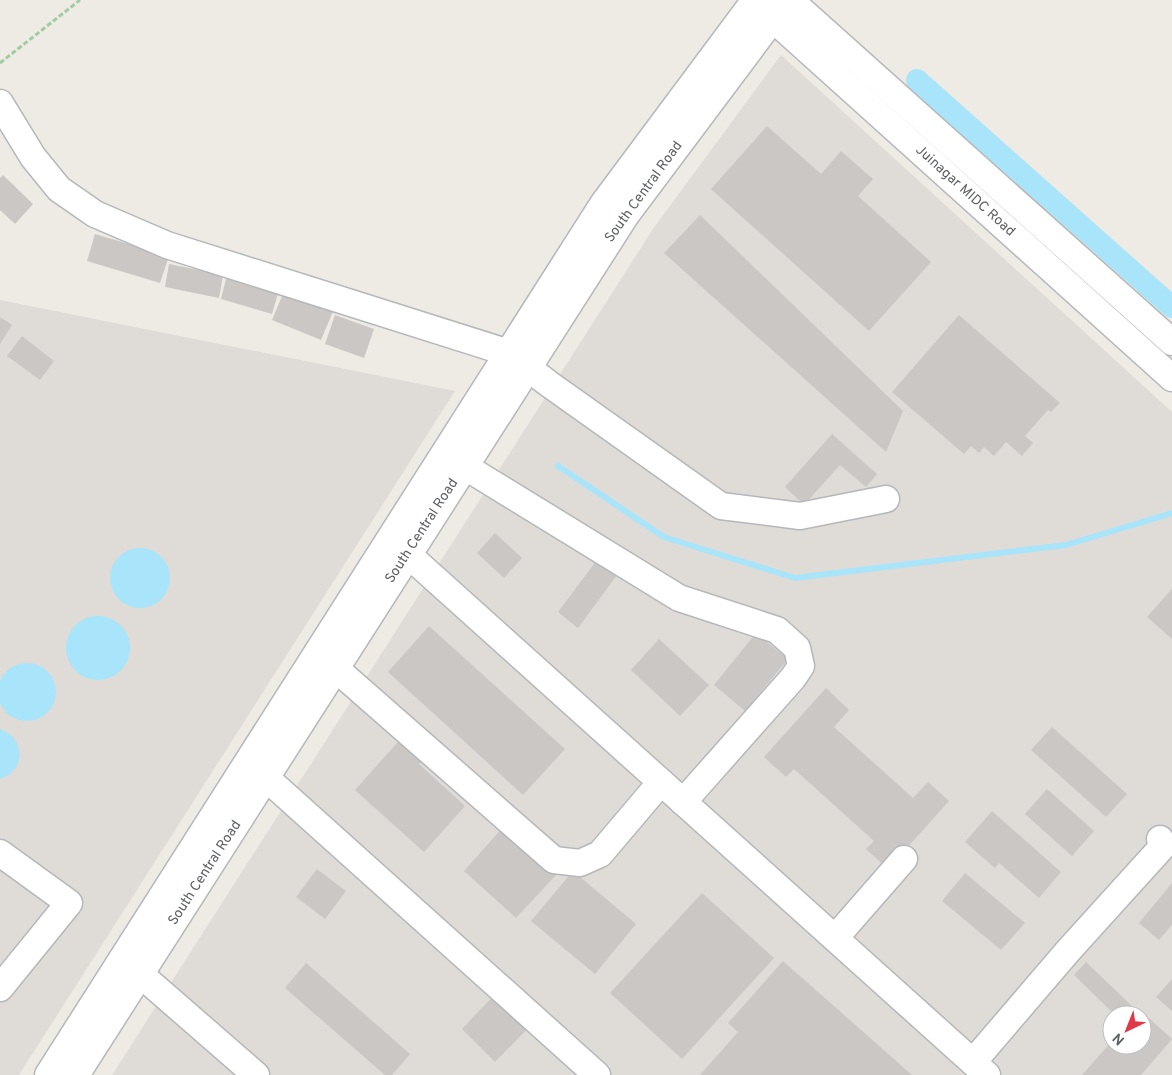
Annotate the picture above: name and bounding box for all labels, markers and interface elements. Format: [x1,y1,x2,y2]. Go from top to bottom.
street label: South Central Road [602,138,686,246]
street label: Juinagar MIDC Road [912,142,1018,240]
street label: South Central Road [382,476,462,586]
street label: South Central Road [165,818,245,928]
north arrow [1102,1005,1152,1055]
text: N [1110,1029,1129,1048]

